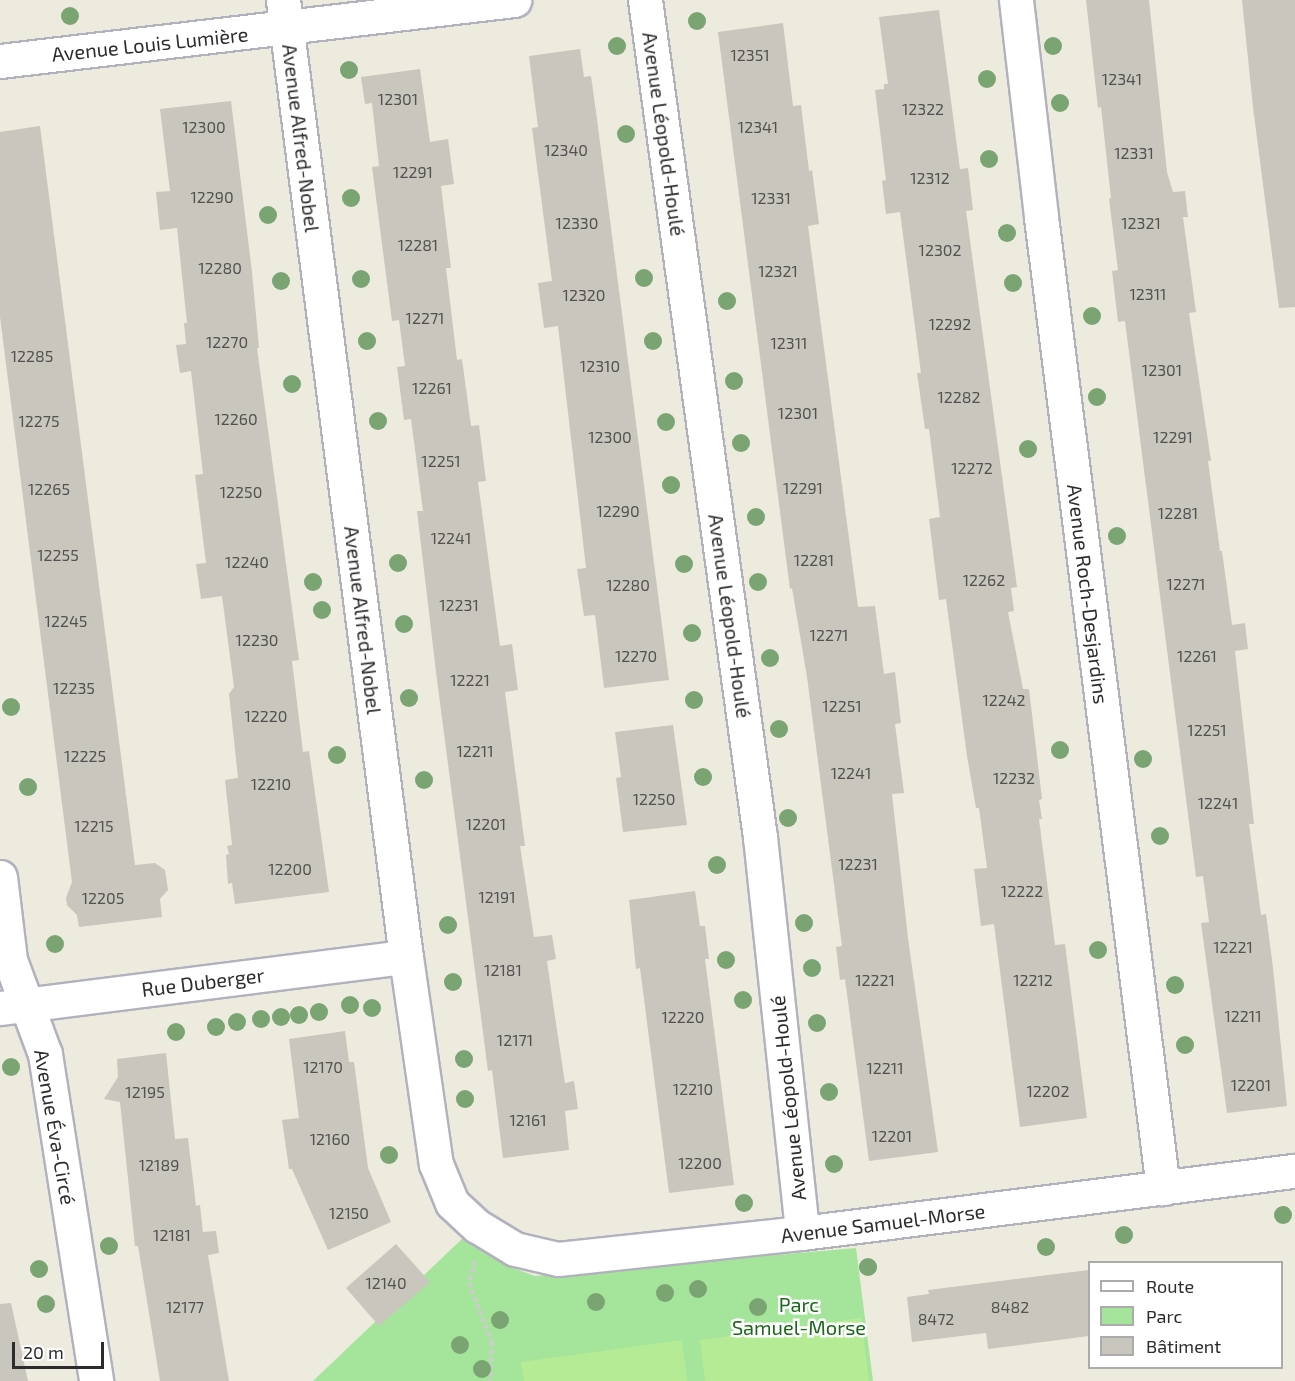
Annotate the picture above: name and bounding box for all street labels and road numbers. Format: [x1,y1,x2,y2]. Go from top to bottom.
street label: Avenue Louis Lumière [51,22,249,66]
street label: Avenue Léopold-Houlé [638,30,690,238]
street label: Avenue Alfred-Nobel [278,42,324,234]
street label: Avenue Roch-Desjardins [1063,483,1113,705]
street label: Avenue Léopold-Houlé [704,512,756,720]
street label: Avenue Alfred-Nobel [340,524,386,716]
street label: Rue Duberger [140,963,266,1001]
street label: Avenue Léopold-Houlé [765,994,811,1202]
street label: Avenue Éva-Circé [29,1047,81,1207]
street label: Avenue Samuel-Morse [779,1199,987,1247]

